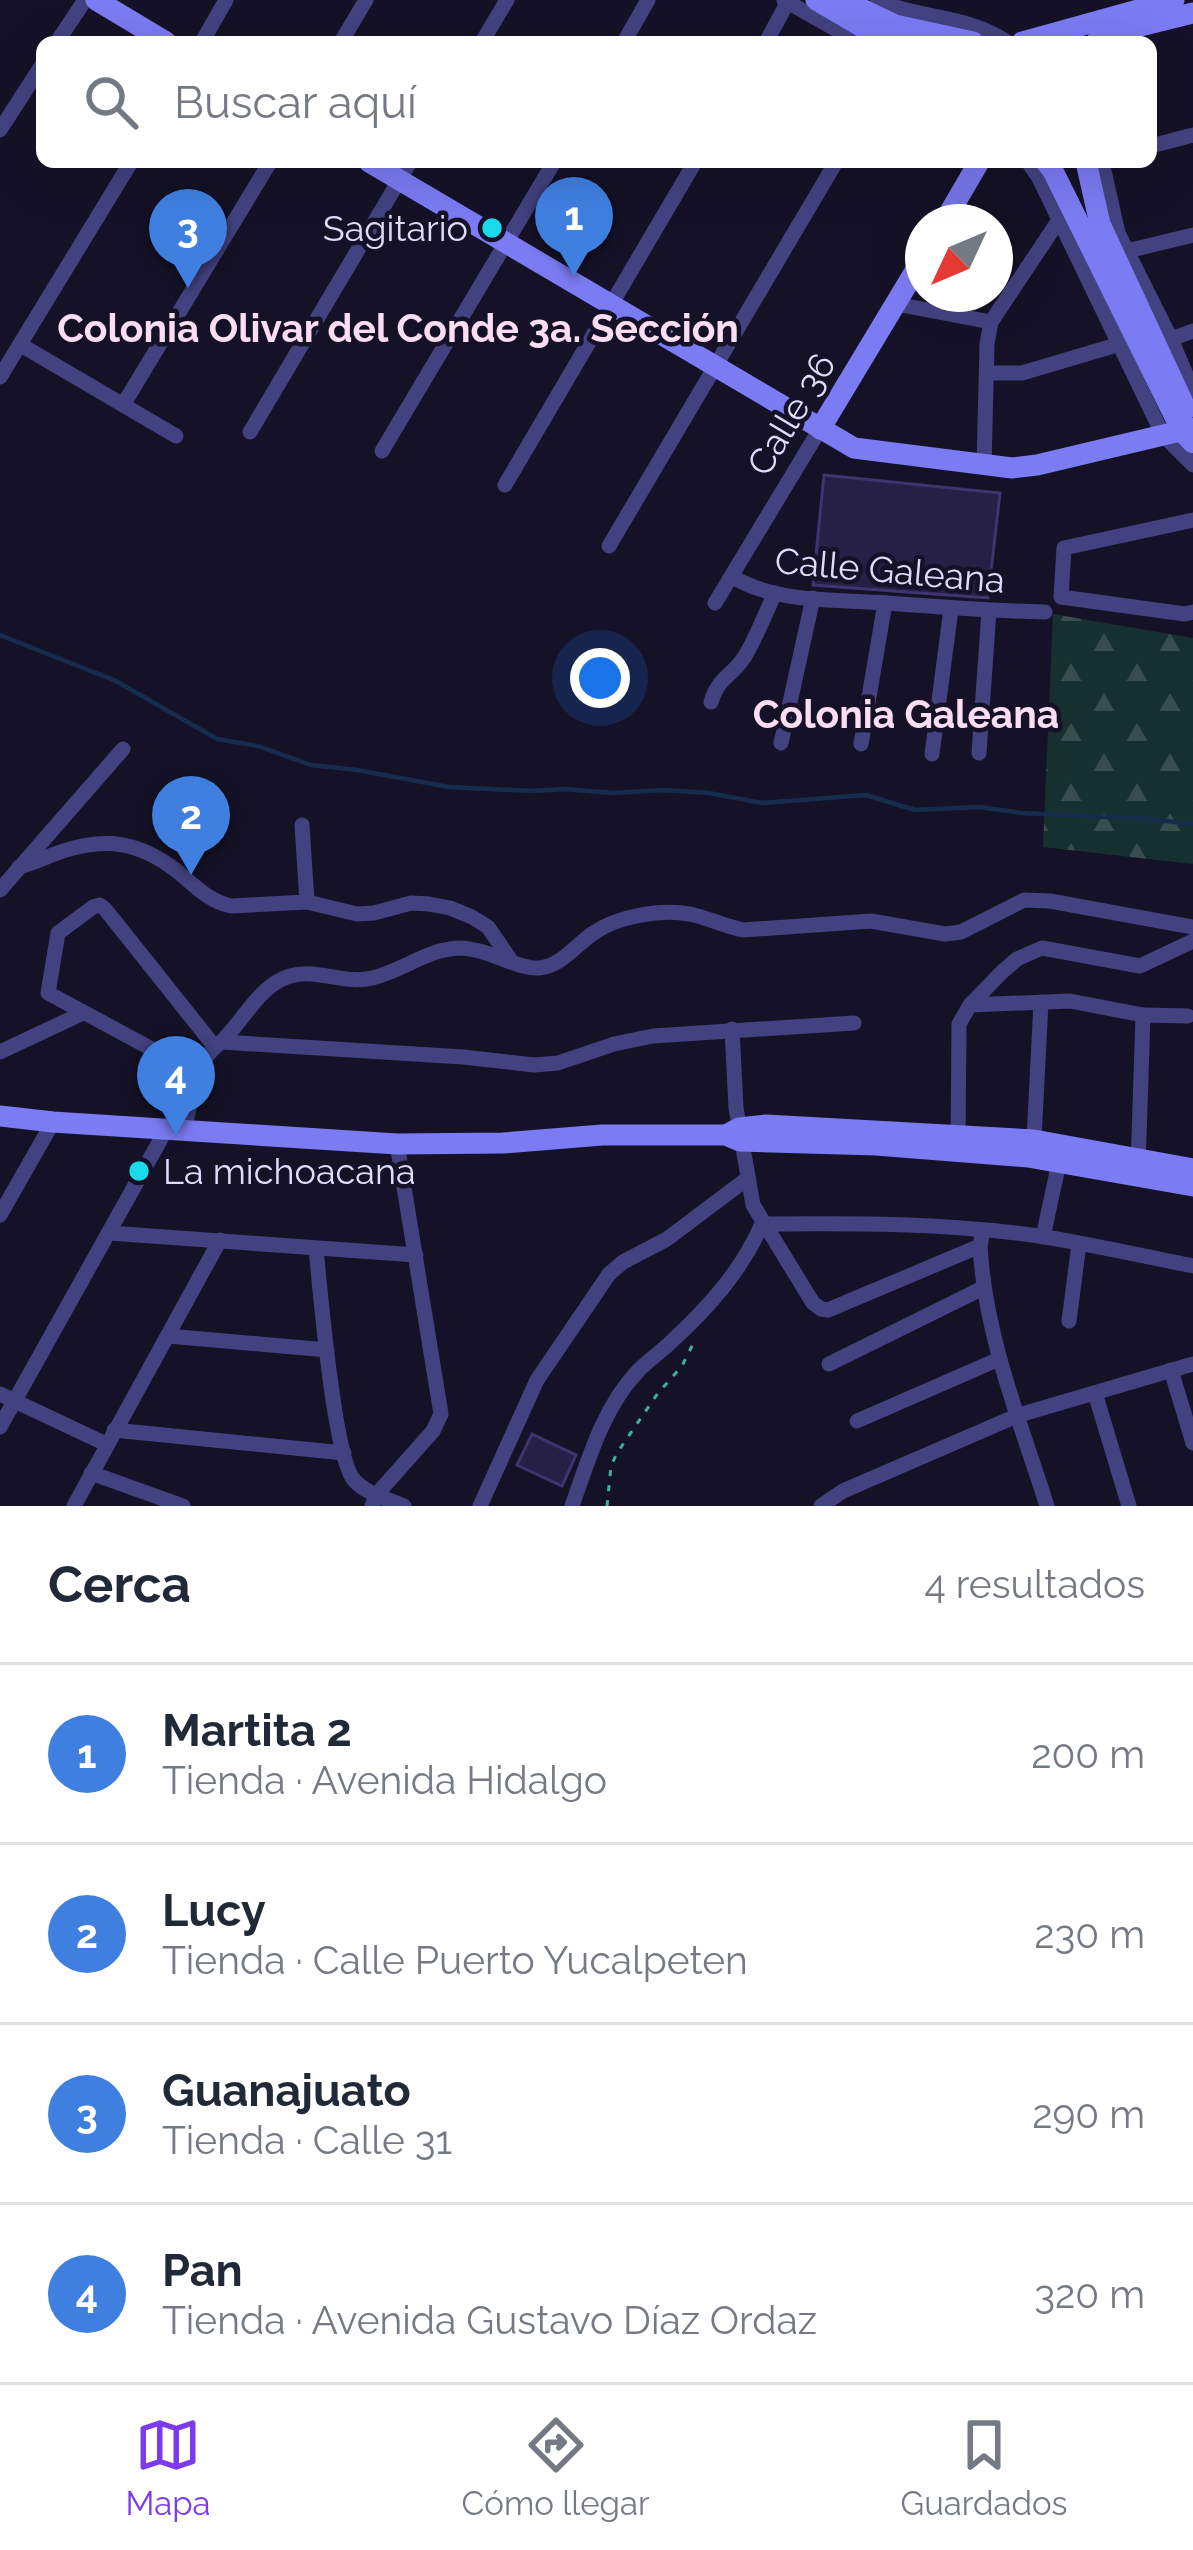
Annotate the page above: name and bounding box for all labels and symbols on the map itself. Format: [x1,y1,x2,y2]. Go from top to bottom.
pin: 1 [535,177,613,276]
pin: 3 [149,189,227,288]
north arrow [905,204,1013,312]
place label: Sagitario [323,207,468,249]
marker: Sagitario [479,215,505,241]
district label: Colonia Olivar del Conde 3a. Sección [57,305,739,351]
street label: Calle 36 [738,345,844,483]
street label: Calle Galeana [773,539,1007,601]
your location [570,648,630,708]
district label: Colonia Galeana [753,691,1059,737]
pin: 2 [152,776,230,875]
pin: 4 [137,1036,215,1135]
place label: La michoacana [163,1150,416,1192]
marker: La michoacana [126,1158,152,1184]

